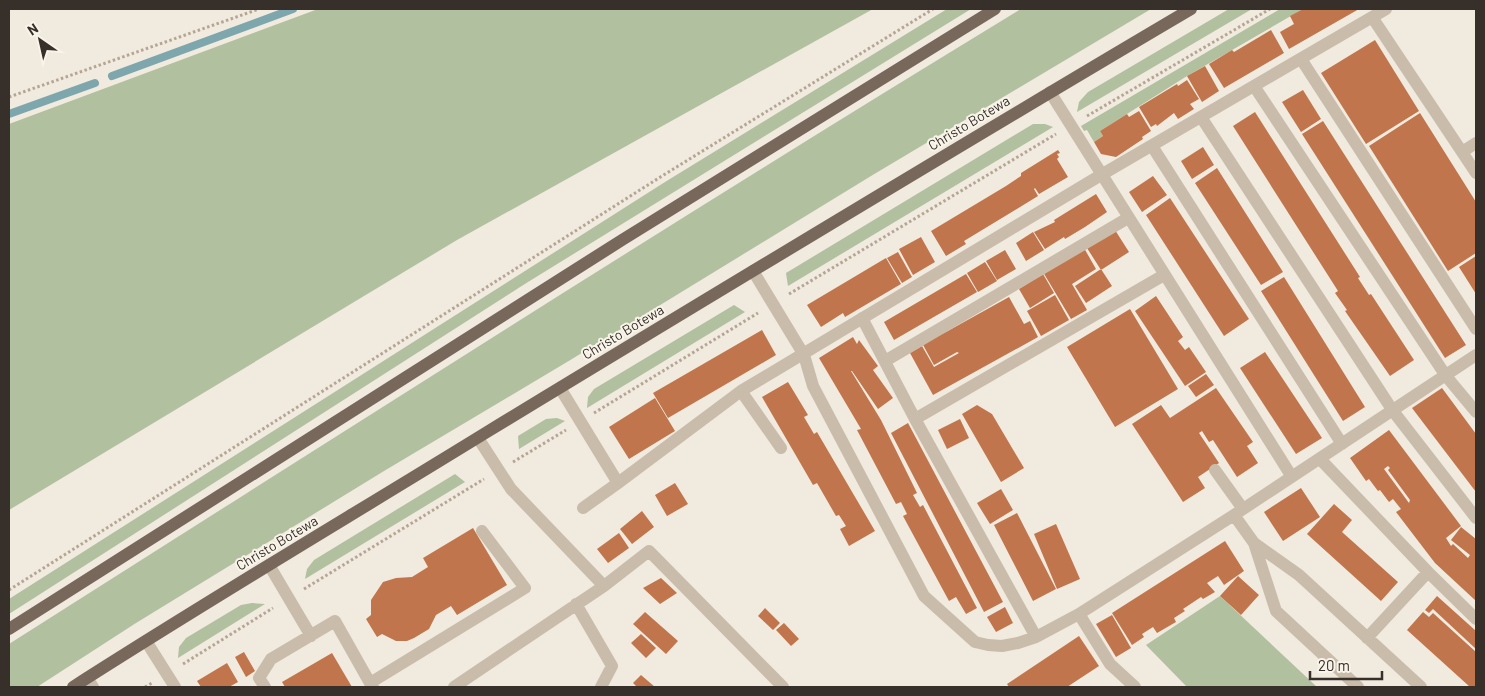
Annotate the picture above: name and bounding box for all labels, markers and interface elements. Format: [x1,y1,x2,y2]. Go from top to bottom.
north arrow [15,15,65,65]
text: N [24,19,41,38]
street label: Christo Botewa [925,92,1013,154]
street label: Christo Botewa [579,301,667,363]
street label: Christo Botewa [233,512,321,574]
scale bar [1310,648,1382,680]
text: 20 m [1318,656,1350,674]

